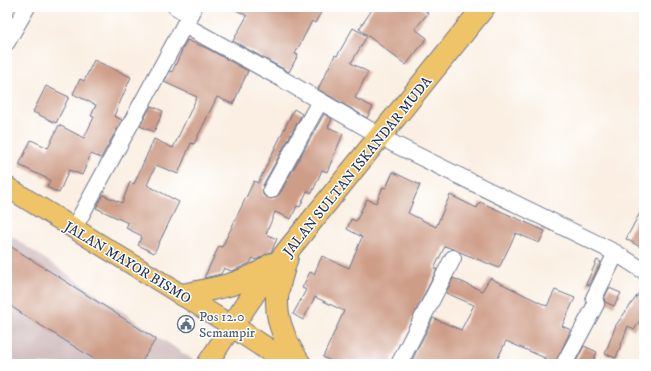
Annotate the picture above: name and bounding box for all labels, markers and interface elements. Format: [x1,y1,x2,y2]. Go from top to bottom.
street label: JALAN SULTAN ISKANDAR MUDA [278,72,437,262]
street label: JALAN MAYOR BISMO [59,217,194,308]
place label: Pos 12.0 Semampir [199,308,256,342]
public building icon: Pos 12.0 Semampir [176,314,196,334]

